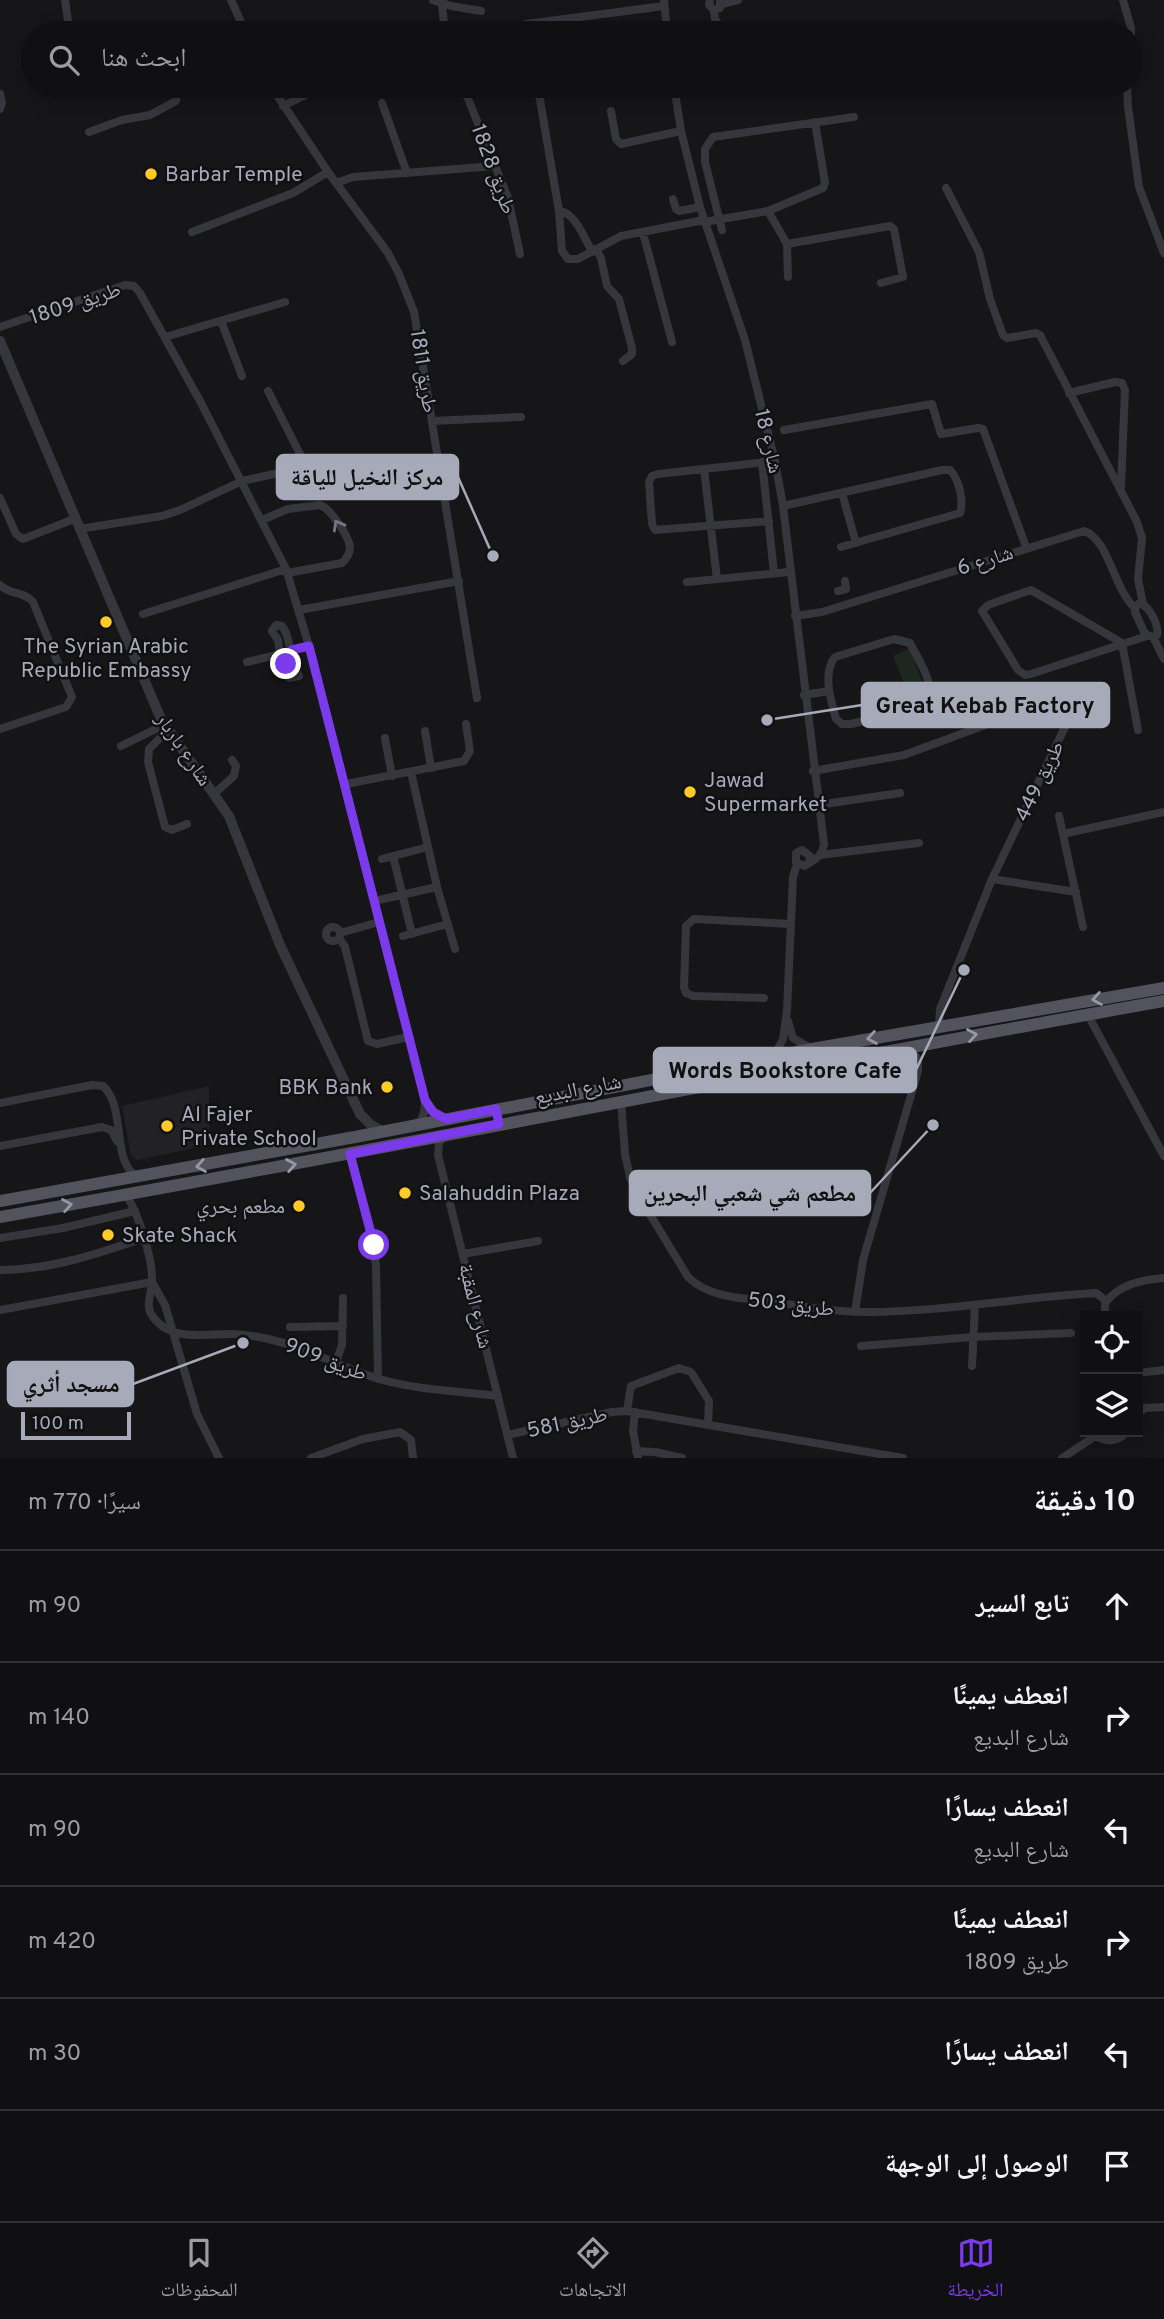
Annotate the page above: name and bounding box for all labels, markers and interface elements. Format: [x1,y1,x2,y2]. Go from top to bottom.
search box [21,21,1143,98]
icon: search [45,41,83,79]
text: ابحث هنا [101,43,186,76]
street label: طريق 1828 [464,121,521,218]
place label: Barbar Temple [165,162,303,189]
marker: Barbar Temple [143,166,159,182]
street label: طريق 1809 [26,277,125,332]
street label: طريق 1811 [403,328,442,415]
street label: شارع 18 [747,406,788,476]
callout: مركز النخيل للياقة [277,455,458,499]
text: مركز النخيل للياقة [291,465,443,494]
one-way arrow [333,519,346,532]
street label: شارع 6 [954,540,1017,583]
marker: The Syrian Arabic Republic Embassy [98,614,114,630]
place label: The Syrian Arabic Republic Embassy [21,634,191,685]
route end [270,648,301,679]
callout: Great Kebab Factory [862,683,1109,727]
text: Great Kebab Factory [875,693,1095,722]
street label: شارع باربار [148,707,217,792]
street label: طريق 449 [1009,737,1071,826]
place label: Jawad Supermarket [704,768,827,819]
marker: Jawad Supermarket [682,784,698,800]
one-way arrow [1091,991,1103,1006]
one-way arrow [966,1028,978,1043]
one-way arrow [867,1030,878,1045]
callout: Words Bookstore Cafe [654,1048,916,1092]
text: Words Bookstore Cafe [668,1058,902,1087]
street label: شارع البديع [533,1069,624,1112]
place label: BBK Bank [279,1075,373,1102]
marker: BBK Bank [379,1079,395,1095]
place label: Al Fajer Private School [181,1102,317,1153]
marker: Al Fajer Private School [159,1118,175,1134]
one-way arrow [196,1157,208,1172]
one-way arrow [285,1158,297,1173]
callout: مطعم شي شعبي البحرين [630,1171,870,1215]
place label: Salahuddin Plaza [419,1181,580,1208]
text: مطعم شي شعبي البحرين [644,1181,856,1212]
marker: Salahuddin Plaza [397,1185,413,1201]
place label: مطعم بحري [196,1194,285,1222]
marker: مطعم بحري [291,1198,307,1214]
one-way arrow [61,1199,73,1214]
place label: Skate Shack [122,1223,237,1250]
marker: Skate Shack [100,1227,116,1243]
route start [358,1229,389,1260]
street label: شارع المقبة [451,1261,498,1352]
street label: طريق 503 [746,1287,836,1324]
map controls [1080,1311,1143,1437]
button: locate [1080,1311,1143,1374]
street label: طريق 909 [280,1332,371,1388]
callout: مسجد أثري [8,1362,133,1406]
text: مسجد أثري [22,1369,120,1403]
button: layers [1080,1374,1143,1437]
street label: طريق 581 [525,1402,610,1445]
scale bar [21,1409,131,1441]
text: 100 m [32,1412,84,1436]
text: 10 دقيقة [1034,1484,1136,1521]
text: سيرًا · 770 m [28,1489,141,1518]
icon: ahead [1098,1587,1136,1625]
text: تابع السير [976,1589,1069,1622]
text: 90 m [28,1592,81,1621]
text: انعطف يمينًا [952,1681,1069,1714]
icon: right [1098,1699,1136,1737]
text: 140 m [28,1704,90,1733]
text: شارع البديع [973,1725,1069,1754]
text: انعطف يسارًا [945,1793,1069,1826]
icon: left [1098,1811,1136,1849]
text: 90 m [28,1816,81,1845]
text: شارع البديع [973,1837,1069,1866]
text: انعطف يمينًا [952,1905,1069,1938]
icon: right [1098,1923,1136,1961]
text: 420 m [28,1928,96,1957]
text: طريق 1809 [966,1949,1069,1978]
icon: left [1098,2035,1136,2073]
text: انعطف يسارًا [945,2037,1069,2070]
text: 30 m [28,2040,81,2069]
icon: arrive [1098,2147,1136,2185]
text: الوصول إلى الوجهة [885,2149,1069,2182]
tab: المحفوظات [161,2234,238,2308]
tab: الاتجاهات [559,2234,626,2308]
tab: الخريطة [948,2234,1003,2308]

